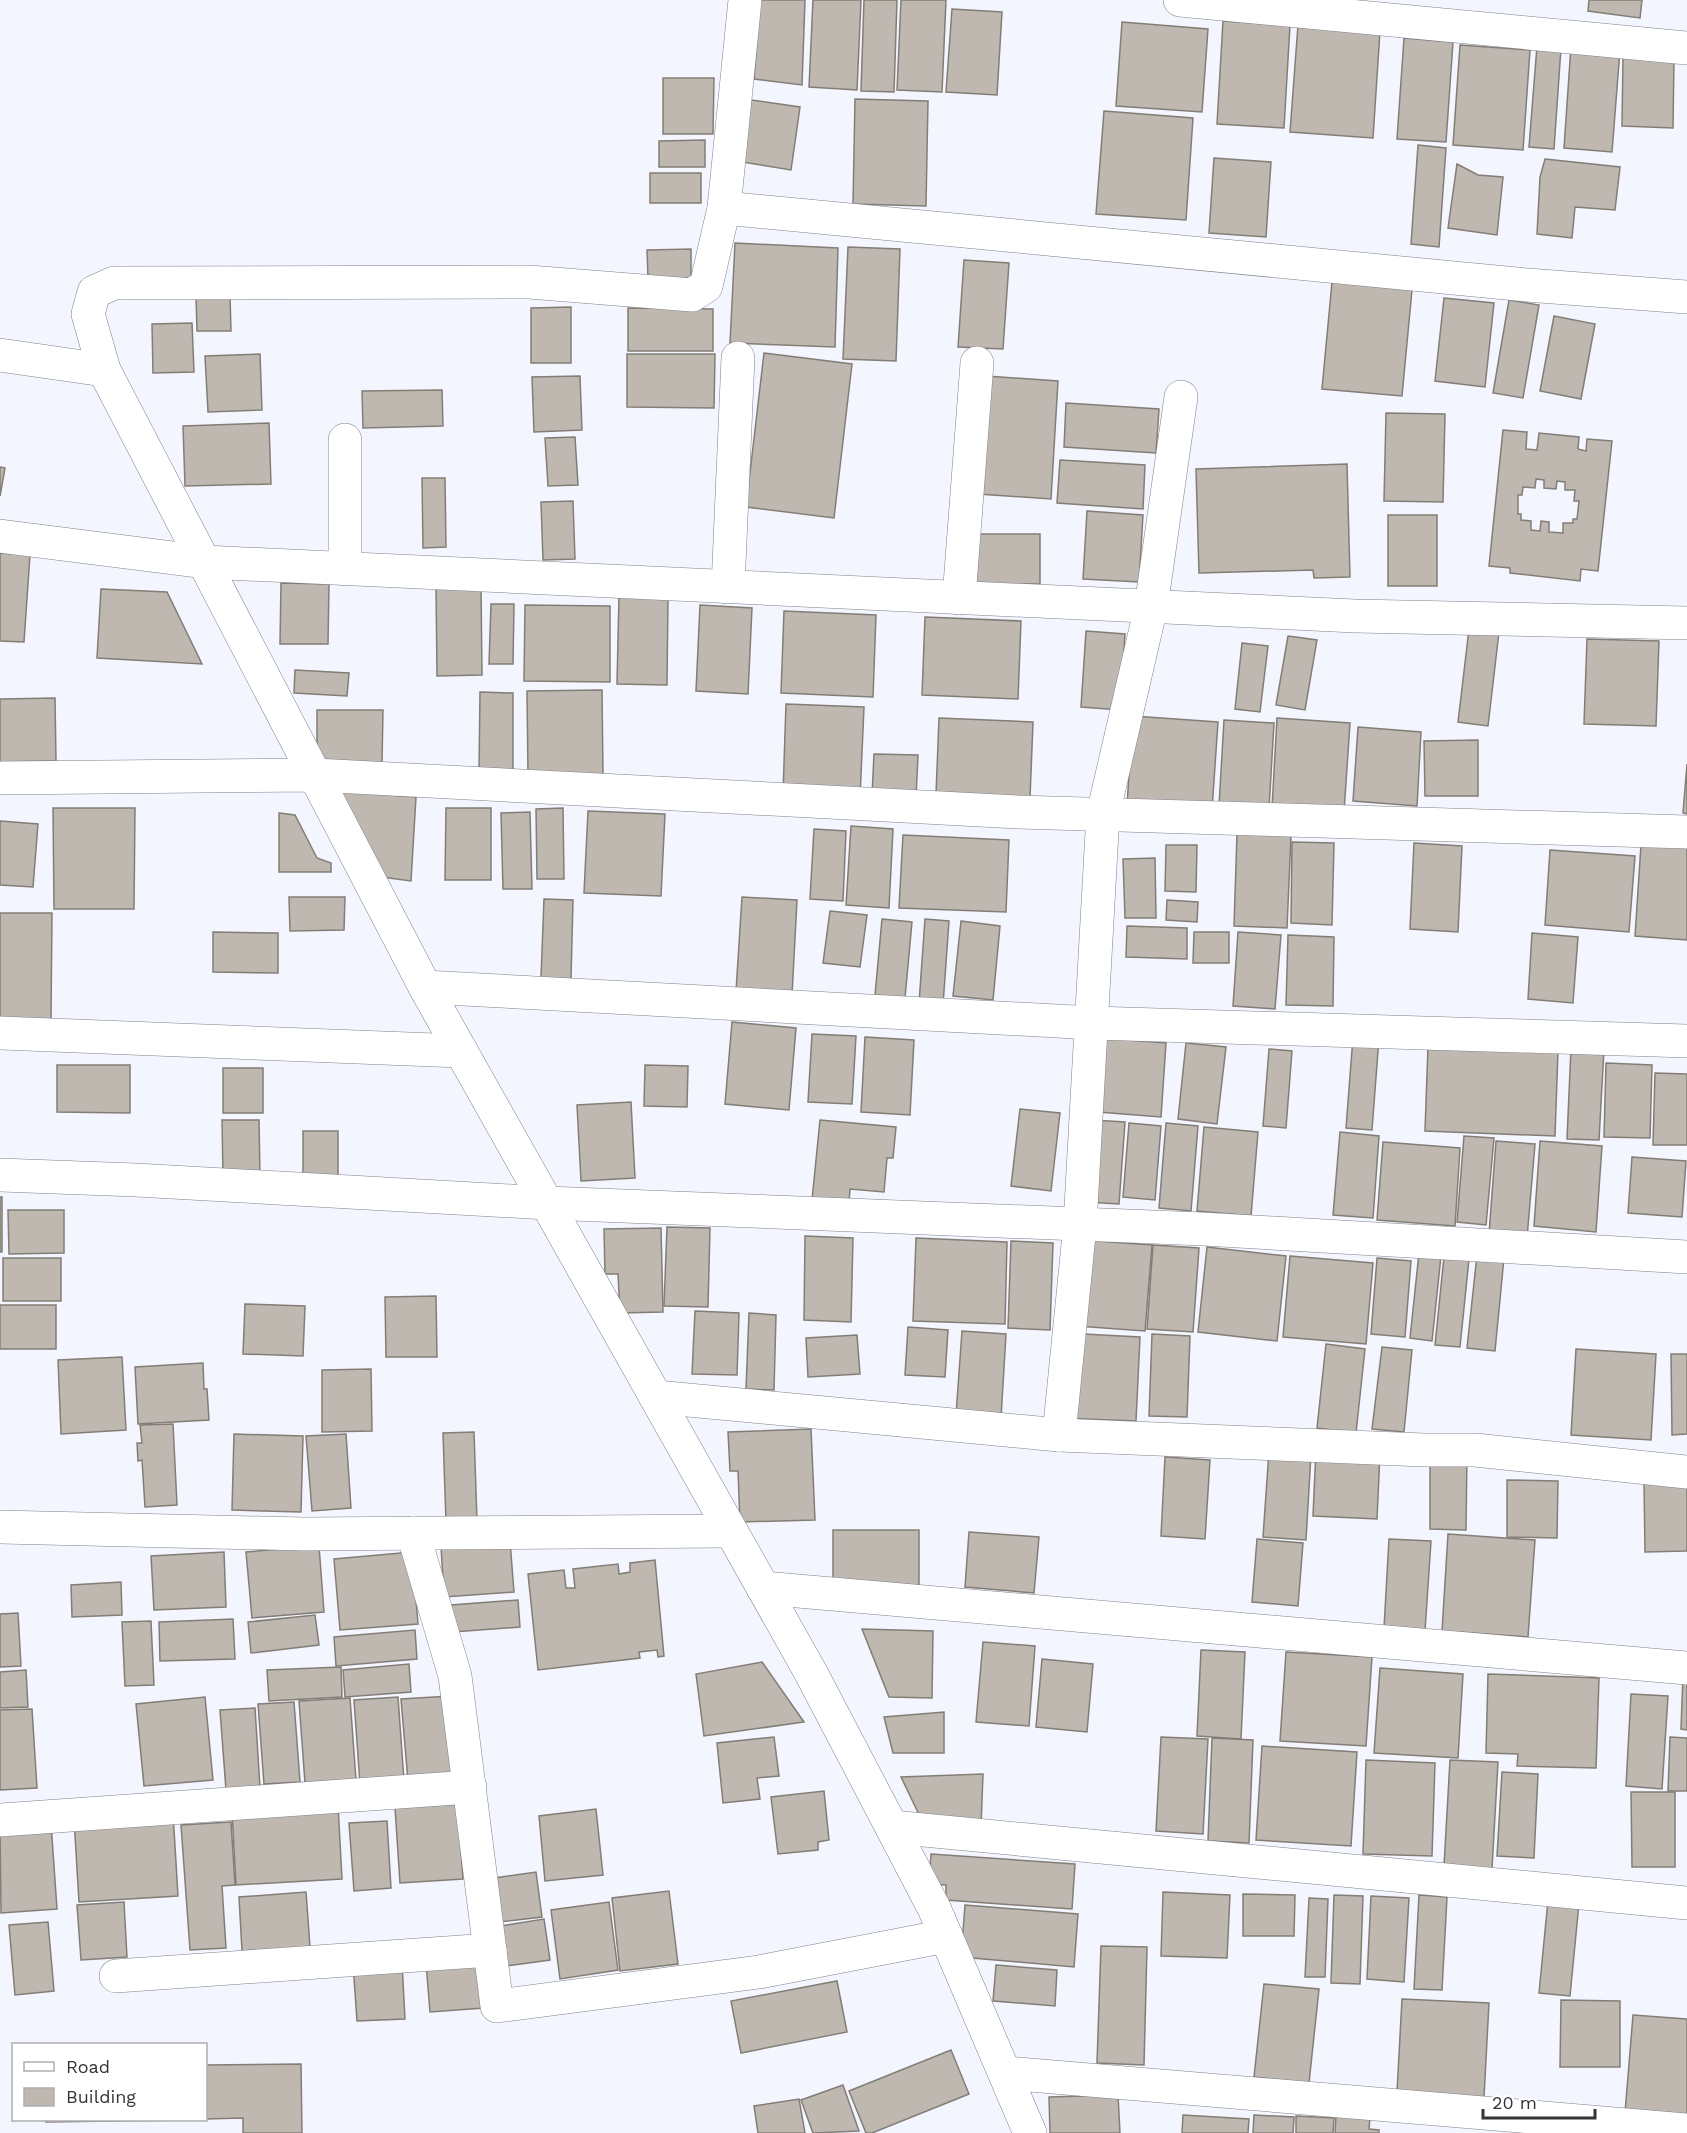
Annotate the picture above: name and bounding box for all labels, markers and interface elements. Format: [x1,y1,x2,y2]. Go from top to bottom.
legend [12,2043,207,2121]
text: Road [66,2056,110,2077]
scale bar [1483,2082,1596,2120]
text: Building [66,2086,136,2107]
text: 20 m [1492,2092,1537,2113]

